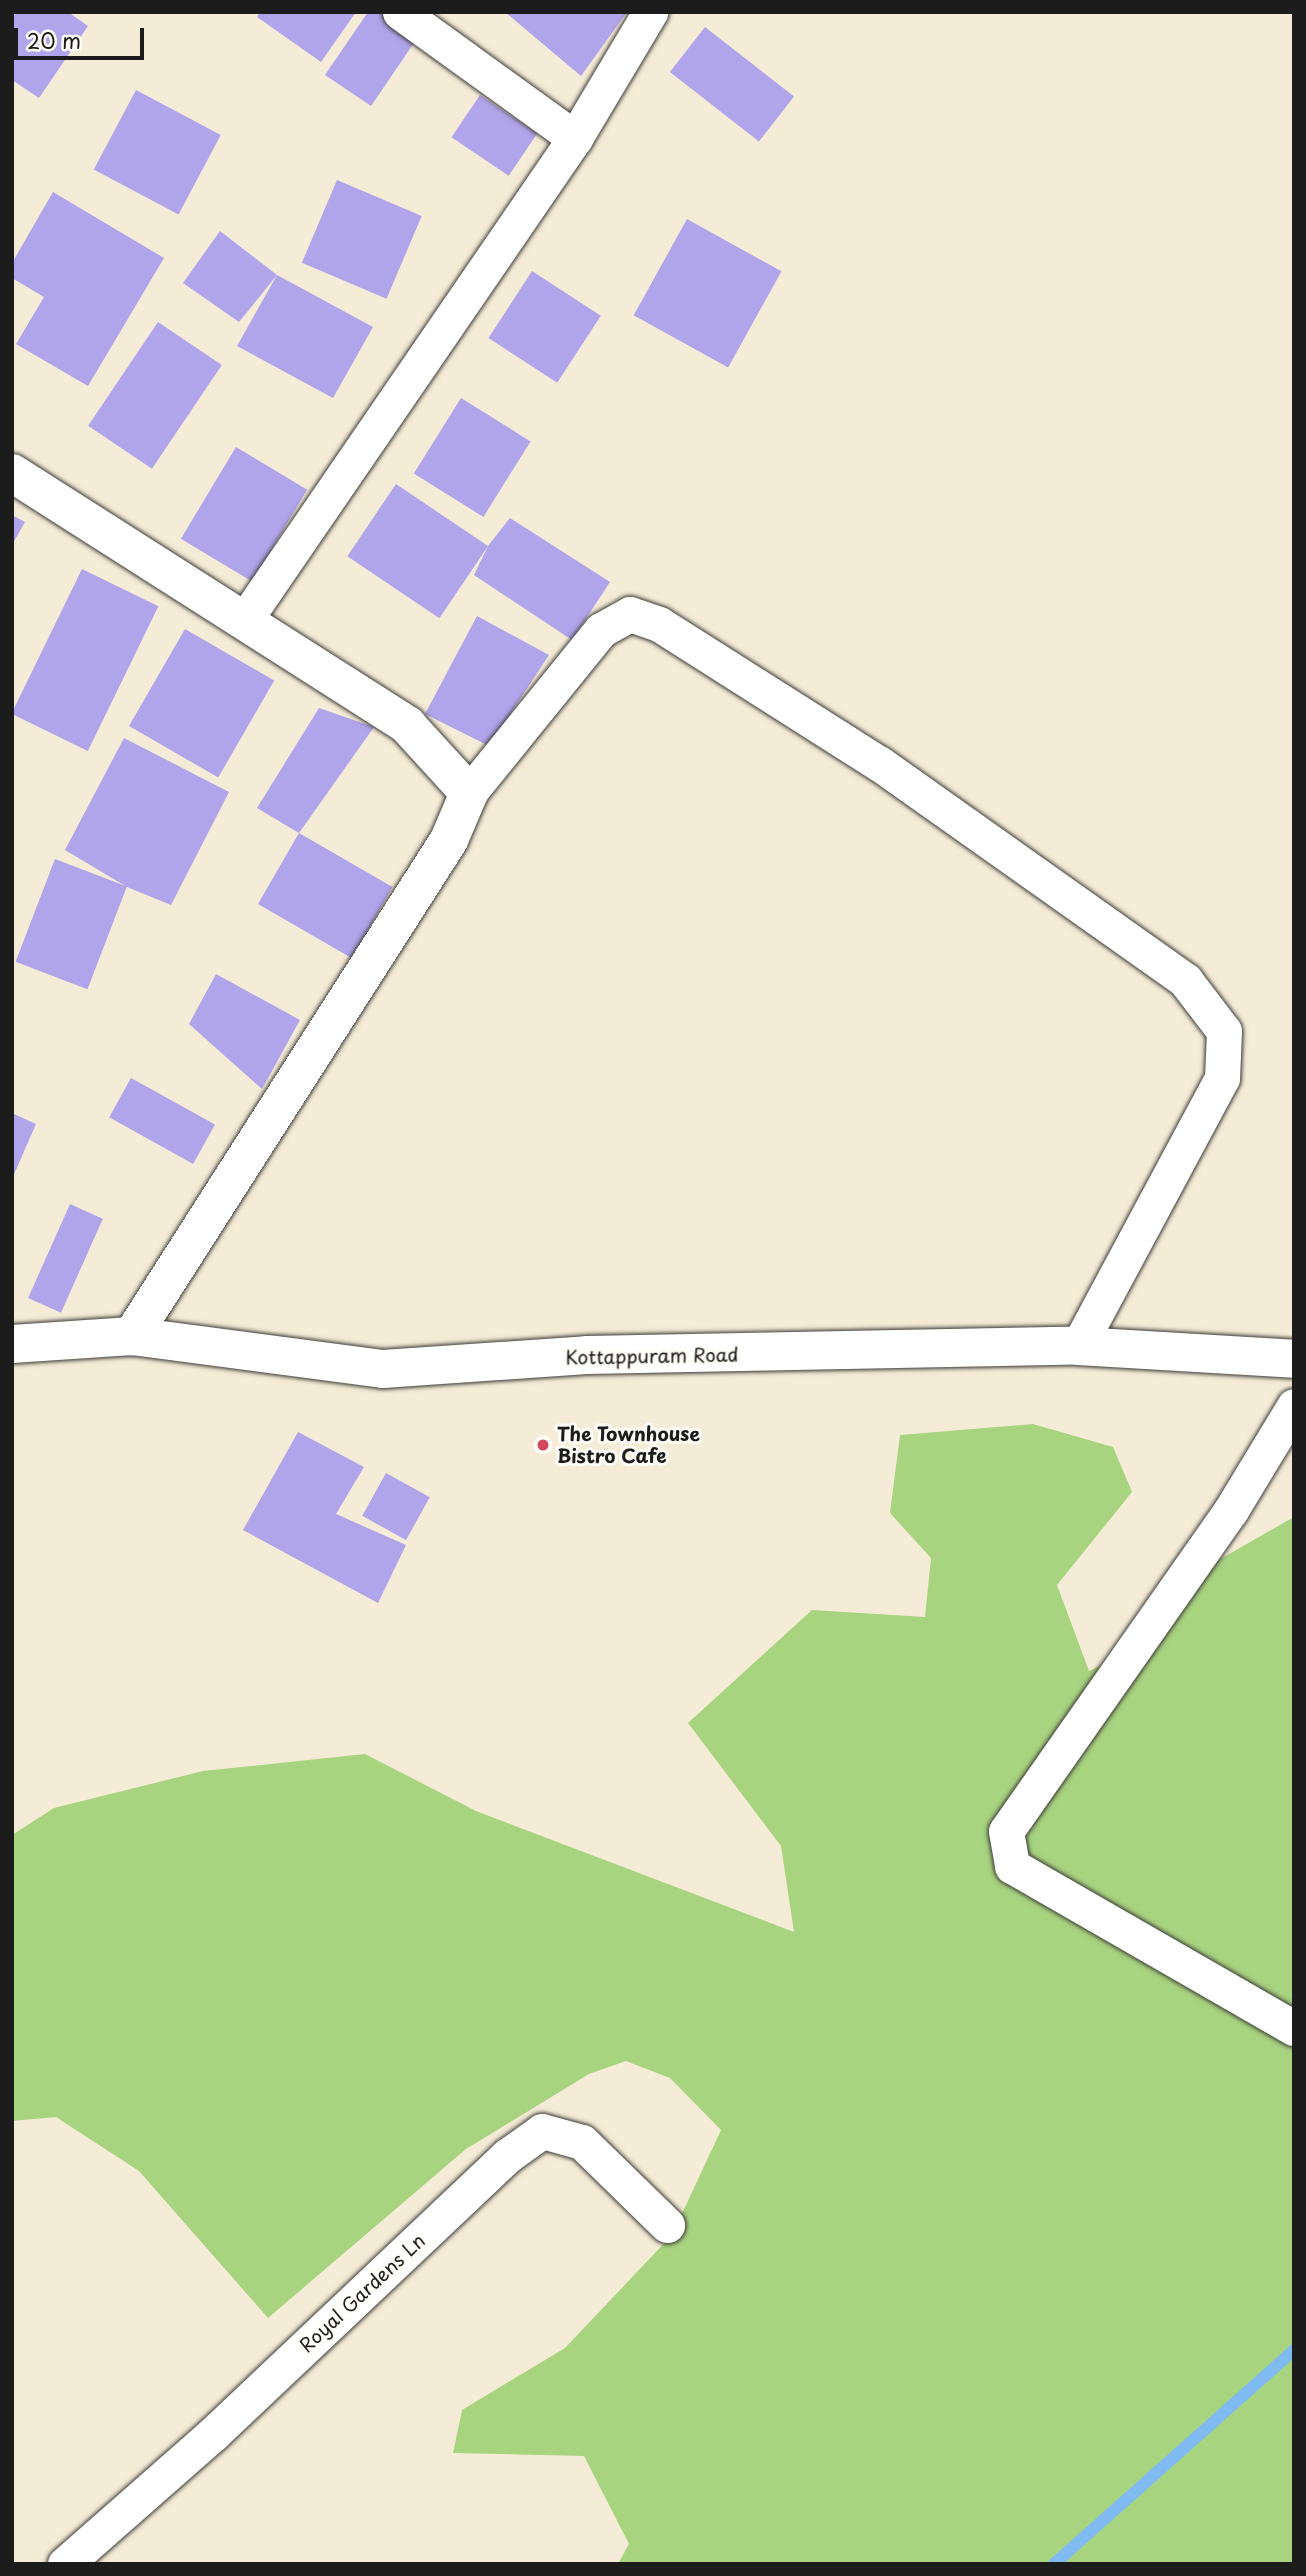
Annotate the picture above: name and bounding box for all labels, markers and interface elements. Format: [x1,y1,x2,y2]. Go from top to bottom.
scale bar [18,14,147,58]
text: 20 m [27,24,81,56]
street label: Kottappuram Road [565,1343,739,1369]
place label: The Townhouse Bistro Cafe [557,1423,700,1467]
marker: The Townhouse Bistro Cafe [535,1437,551,1453]
street label: Royal Gardens Ln [295,2229,429,2357]

